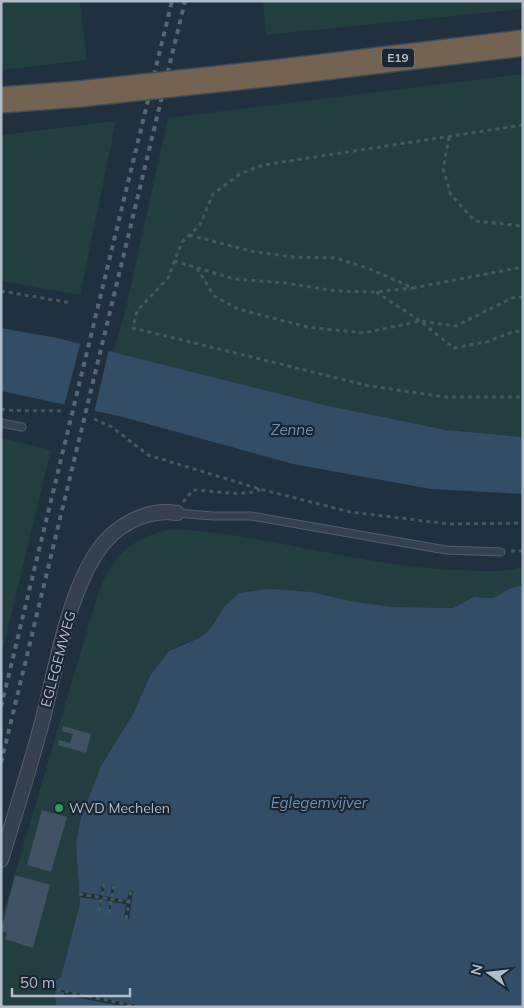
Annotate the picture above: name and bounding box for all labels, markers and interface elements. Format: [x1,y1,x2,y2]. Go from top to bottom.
road number: E19 [382,48,414,68]
water label: Zenne [271,420,313,439]
street label: EGLEGEMWEG [37,609,79,709]
water label: Eglegemvijver [271,793,368,812]
place label: WVD Mechelen [69,799,170,817]
marker: WVD Mechelen [53,802,65,814]
north arrow [464,948,514,998]
text: N [466,962,487,977]
scale bar [12,966,130,998]
text: 50 m [20,973,55,992]

